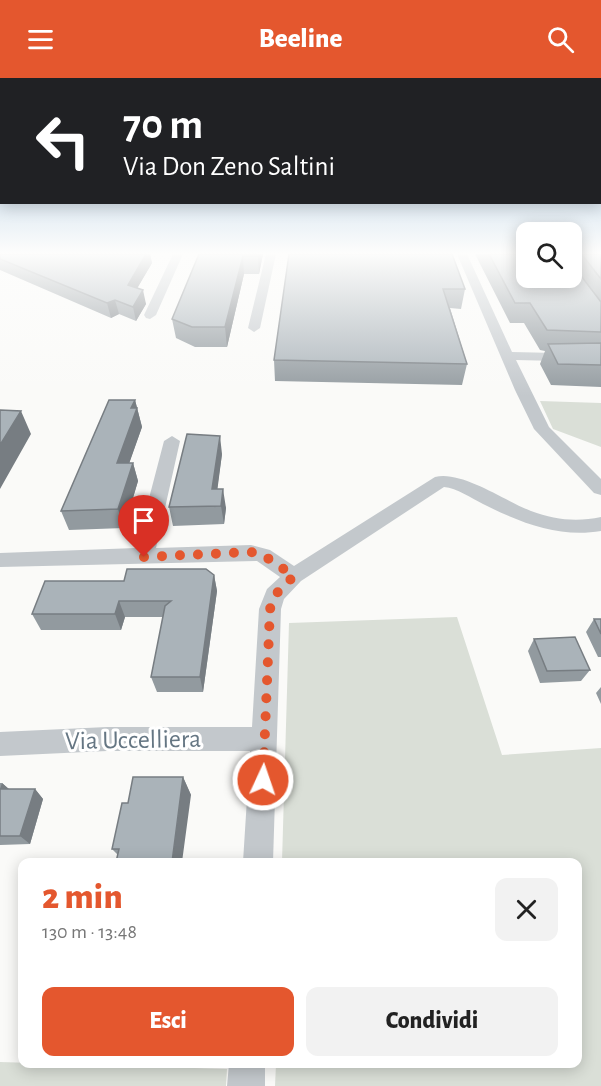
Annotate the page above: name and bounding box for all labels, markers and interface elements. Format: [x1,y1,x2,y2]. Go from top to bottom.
icon: menu [24,23,57,56]
icon: search [544,23,577,56]
text: Beeline [259,25,342,52]
icon: left [24,102,102,180]
text: 70 m [123,104,203,146]
text: Via Don Zeno Saltini [123,153,335,180]
map controls [516,222,582,288]
button: search [516,222,582,288]
pin [118,495,169,557]
icon: arrive [127,504,160,537]
street label: Via Uccelliera [65,726,201,754]
position arrow [231,748,295,812]
button: close [495,878,558,941]
text: 2 min [42,879,123,915]
text: 130 m · 13:48 [42,922,137,942]
button: Esci [42,987,294,1056]
button: Condividi [306,987,558,1056]

